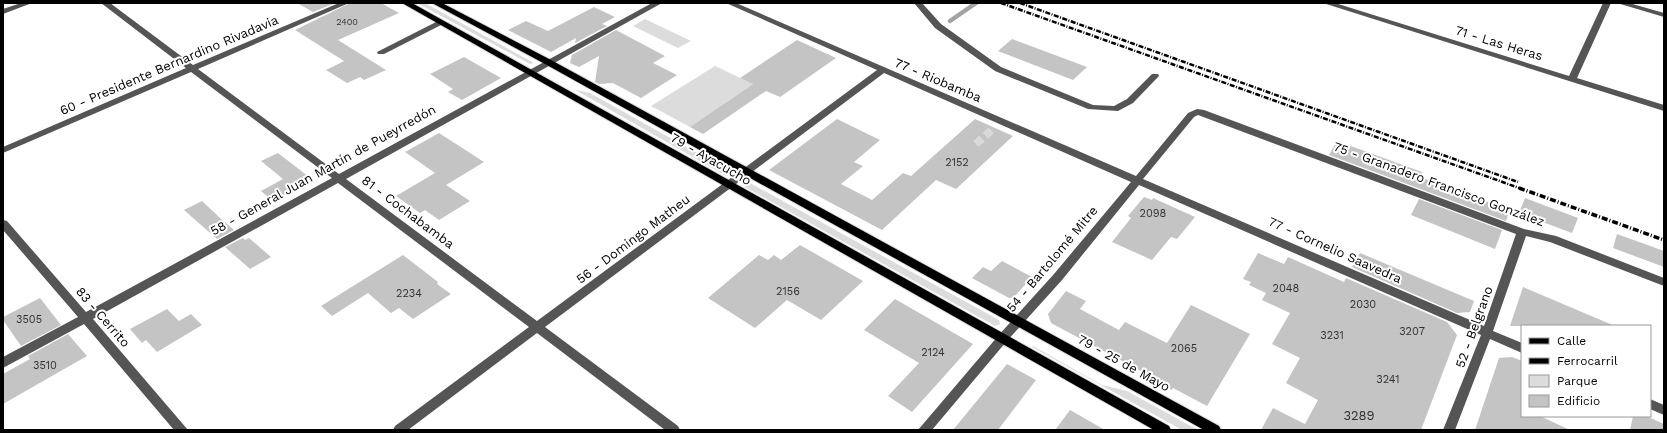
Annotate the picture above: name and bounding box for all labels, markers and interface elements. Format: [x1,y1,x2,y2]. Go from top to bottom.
street label: 60 - Presidente Bernardino Rivadavia [58,12,281,118]
house number: 2400 [336,17,358,27]
street label: 71 - Las Heras [1454,23,1545,63]
street label: 77 - Riobamba [892,55,984,105]
street label: 58 - General Juan Martín de Pueyrredón [208,102,438,238]
street label: 79 - Ayacucho [668,130,754,188]
street label: 75 - Granadero Francisco González [1331,139,1547,229]
house number: 2152 [945,156,969,169]
street label: 81 - Cochabamba [359,172,458,252]
street label: 56 - Domingo Matheu [573,191,693,287]
street label: 54 - Bartolomé Mitre [1003,203,1101,315]
house number: 2098 [1140,207,1167,220]
street label: 77 - Cornelio Saavedra [1266,214,1405,287]
house number: 2048 [1273,282,1300,295]
street label: 83 - Cerrito [73,284,133,350]
street label: 52 - Belgrano [1452,284,1496,370]
house number: 2156 [776,285,800,298]
house number: 2234 [396,287,422,300]
house number: 2030 [1350,298,1376,311]
house number: 3505 [16,313,42,326]
house number: 3207 [1399,325,1425,338]
legend [1521,325,1651,417]
house number: 3231 [1320,329,1344,342]
street label: 79 - 25 de Mayo [1075,331,1173,395]
text: Calle [1557,334,1586,348]
house number: 2065 [1171,342,1197,355]
house number: 2124 [921,346,945,359]
text: Ferrocarril [1557,354,1618,368]
house number: 3510 [33,359,57,372]
house number: 3241 [1376,373,1400,386]
text: Parque [1557,374,1598,388]
text: Edificio [1557,394,1600,408]
house number: 3289 [1343,408,1375,423]

